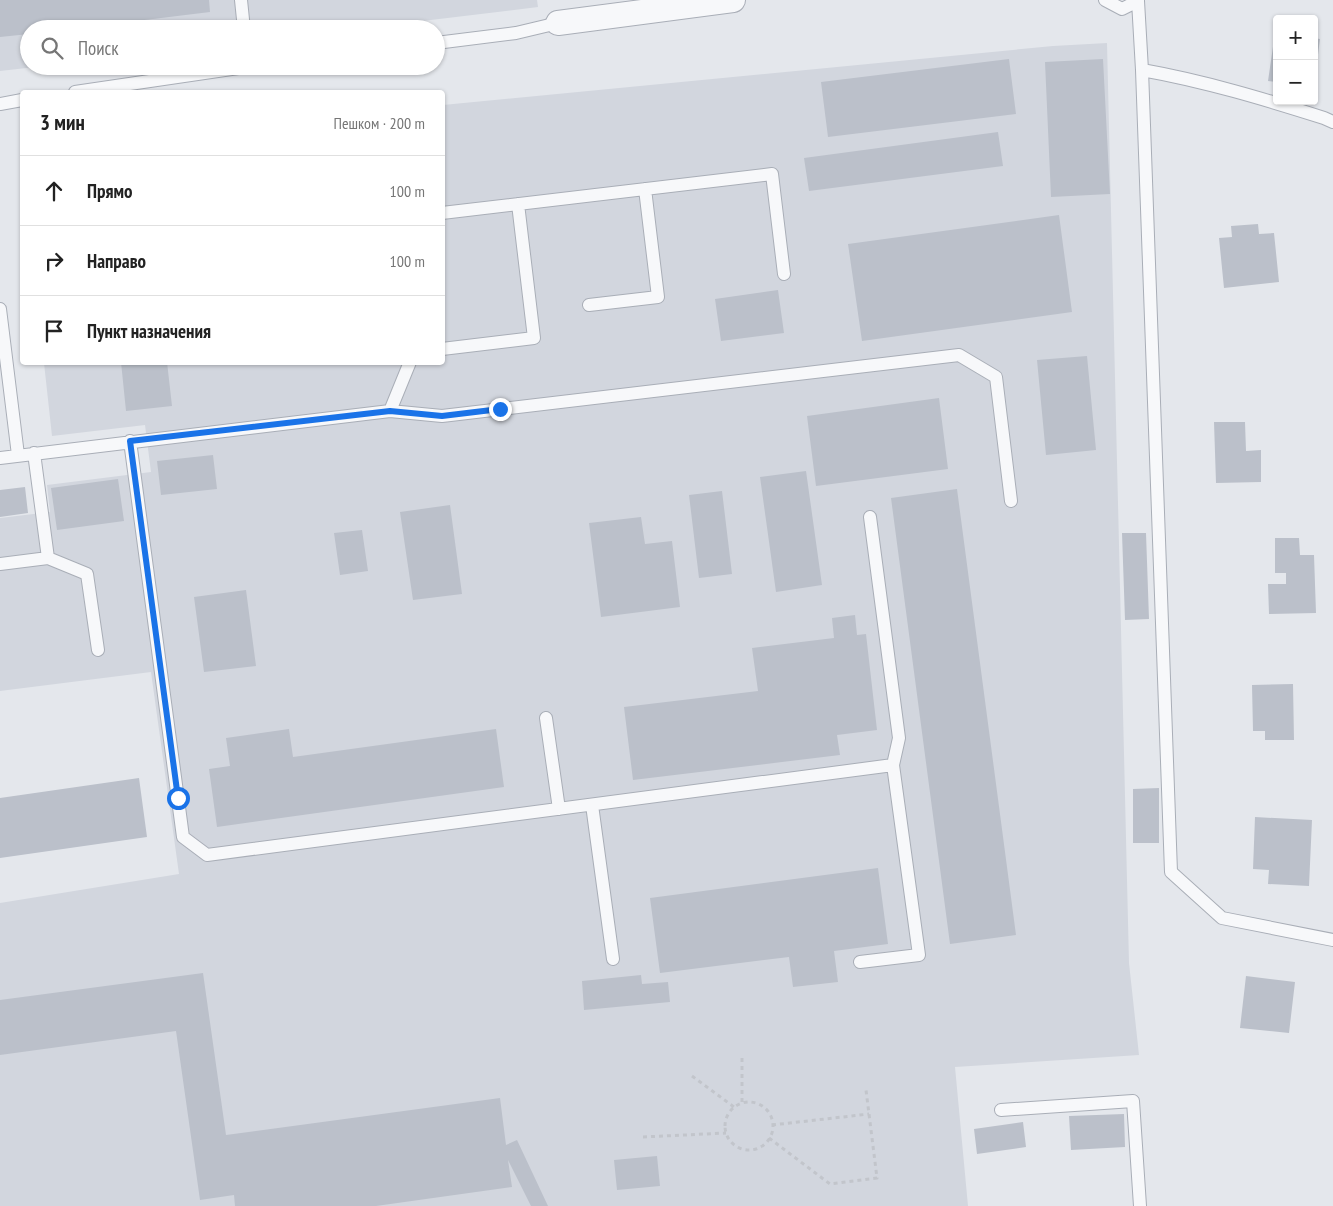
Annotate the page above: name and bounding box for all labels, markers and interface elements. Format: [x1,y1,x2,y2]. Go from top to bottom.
map controls [1273,15,1318,105]
button: + [1273,15,1318,60]
search box [20,20,445,75]
icon: search [38,34,66,62]
text: Поиск [78,36,119,60]
button: − [1273,60,1318,105]
text: 3 мин [40,109,85,136]
text: Пешком · 200 m [334,113,425,133]
icon: ahead [40,177,68,205]
text: Прямо [87,179,132,203]
text: 100 m [390,181,425,201]
icon: right [40,247,68,275]
text: Направо [87,249,146,273]
text: 100 m [390,251,425,271]
icon: arrive [40,317,68,345]
text: Пункт назначения [87,319,211,343]
route end [489,398,512,421]
route start [167,787,190,810]

